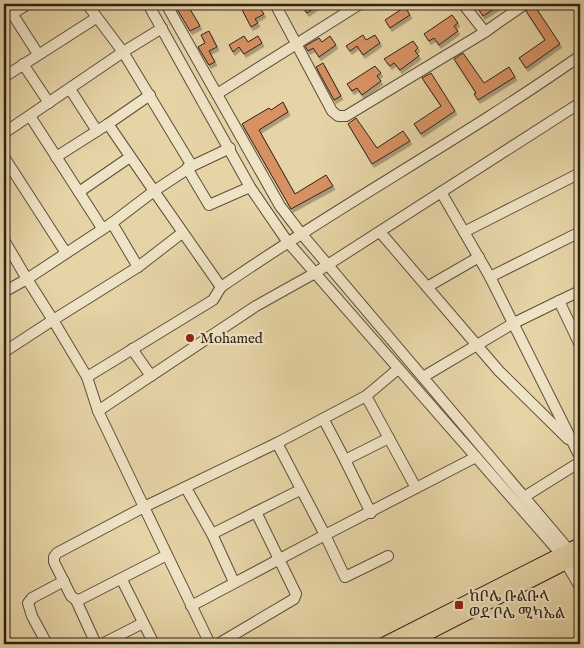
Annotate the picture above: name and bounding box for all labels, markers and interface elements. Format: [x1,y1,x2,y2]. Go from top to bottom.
place label: Mohamed [200,329,264,348]
marker: Mohamed [184,332,196,344]
place label: ከቦሌ ቡልቡላ ወደ ቦሌ ሚካኤል [469,587,566,623]
marker: ከቦሌ ቡልቡላ ወደ ቦሌ ሚካኤል [453,599,465,611]

